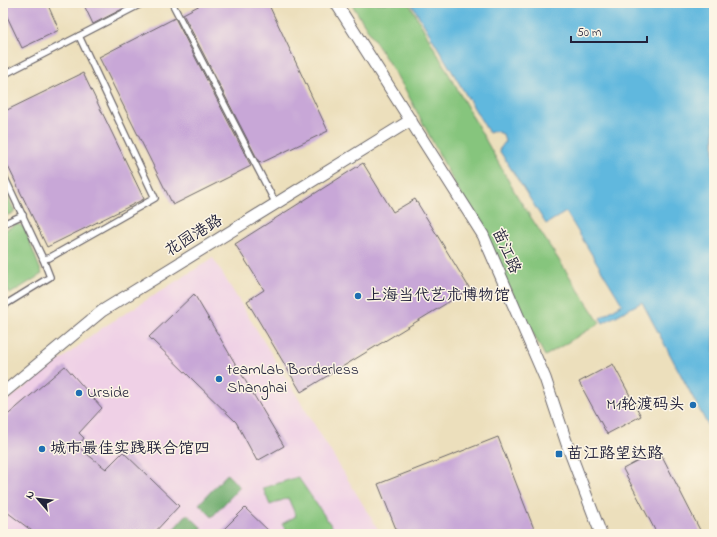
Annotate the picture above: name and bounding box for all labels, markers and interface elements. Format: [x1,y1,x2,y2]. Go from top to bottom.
scale bar [571,18,647,44]
text: 50 m [577,24,601,42]
street label: 花园港路 [160,209,228,263]
street label: 苗江路 [485,224,527,278]
place label: 上海当代艺术博物馆 [366,284,510,308]
marker: 上海当代艺术博物馆 [353,291,363,301]
place label: teamLab Borderless Shanghai [227,358,359,400]
marker: teamLab Borderless Shanghai [214,374,224,384]
place label: Urside [87,381,130,405]
marker: Urside [74,388,84,398]
place label: M1轮渡码头 [606,393,685,417]
marker: M1轮渡码头 [688,400,698,410]
place label: 城市最佳实践联合馆四 [50,437,210,461]
place label: 苗江路望达路 [567,442,663,466]
marker: 城市最佳实践联合馆四 [37,444,47,454]
marker: 苗江路望达路 [554,449,564,459]
north arrow [18,479,58,519]
text: N [21,488,39,502]

